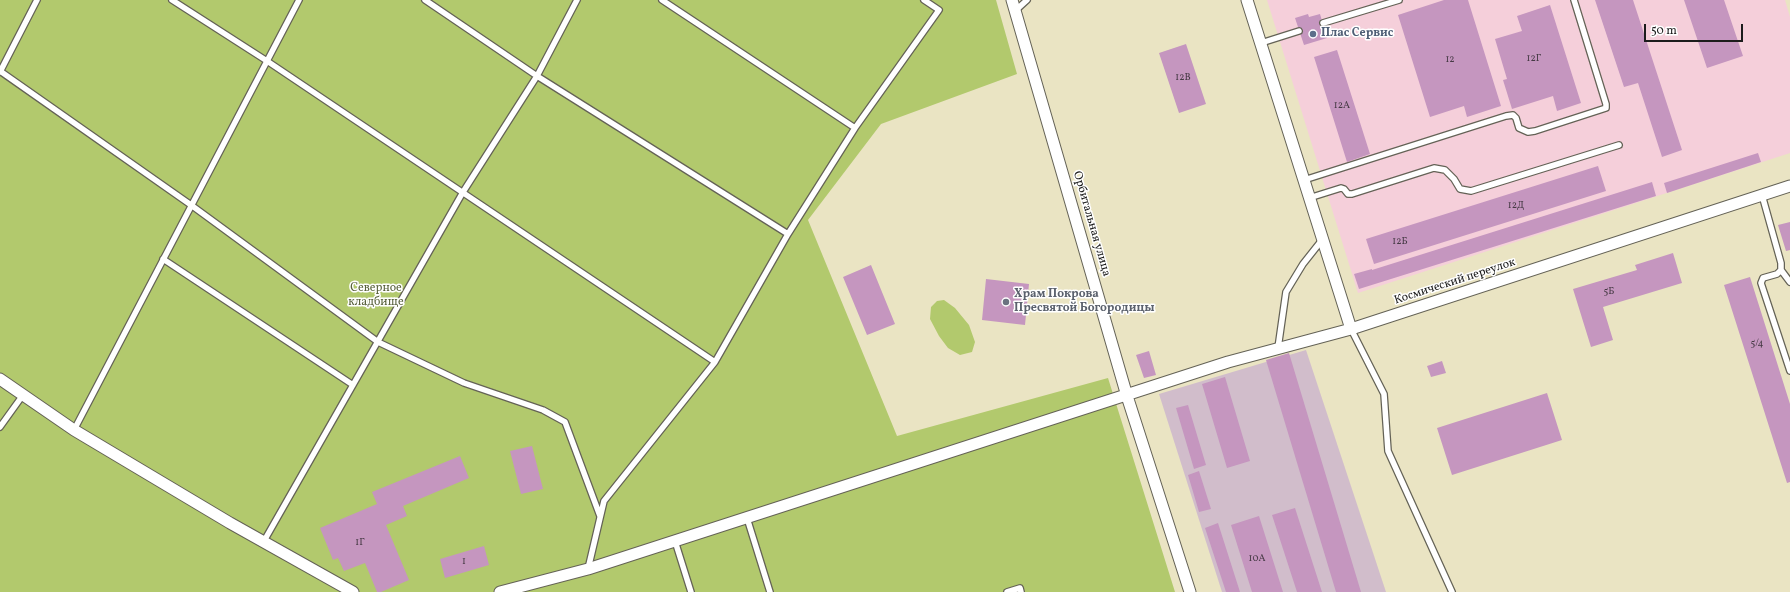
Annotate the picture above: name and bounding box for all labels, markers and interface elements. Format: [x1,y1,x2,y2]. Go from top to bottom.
scale bar [1646,16,1745,42]
text: 50 m [1651,23,1677,39]
place label: Плас Сервис [1321,27,1393,41]
marker: Плас Сервис [1308,29,1318,39]
house number: 12Г [1527,53,1541,65]
house number: 12 [1445,54,1455,66]
house number: 12В [1175,72,1191,84]
house number: 12А [1334,100,1350,112]
street label: Орбитальная улица [1069,170,1113,278]
house number: 12Д [1508,200,1524,212]
house number: 12Б [1392,236,1408,248]
street label: Космический переулок [1393,256,1517,308]
park label: Северное кладбище [348,282,404,310]
house number: 5Б [1604,286,1614,298]
place label: Храм Покрова Пресвятой Богородицы [1014,288,1155,316]
marker: Храм Покрова Пресвятой Богородицы [1001,297,1011,307]
house number: 5/4 [1750,338,1764,350]
house number: 1Г [355,537,365,549]
house number: 10А [1249,553,1265,565]
house number: 1 [462,556,466,568]

